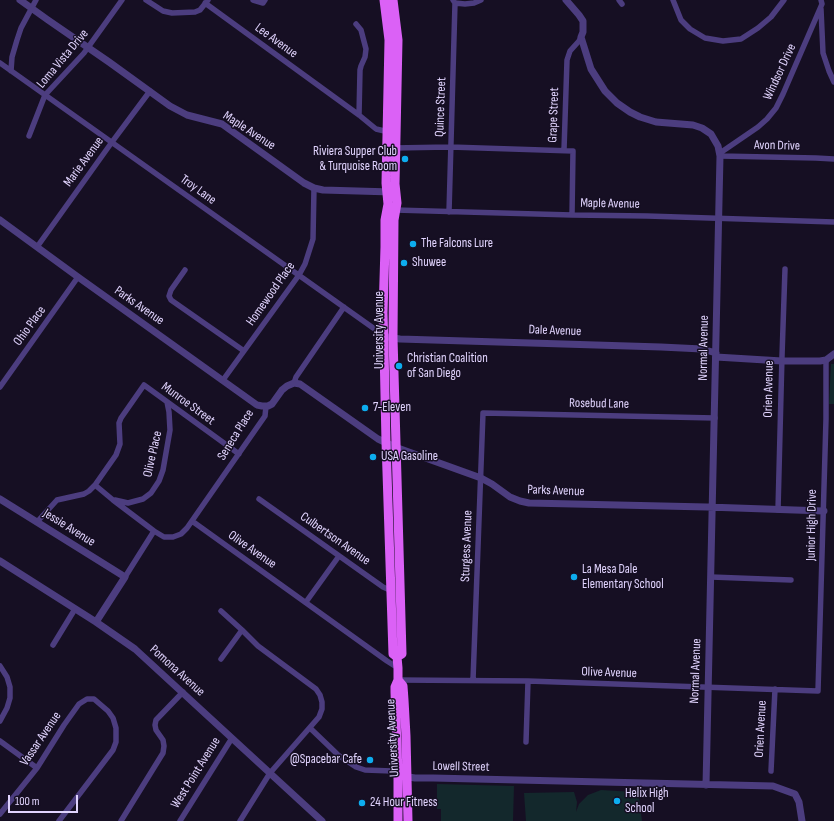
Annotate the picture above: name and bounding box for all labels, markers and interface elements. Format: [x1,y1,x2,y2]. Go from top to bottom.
street label: Lee Avenue [252,20,300,62]
street label: Loma Vista Drive [34,26,92,92]
street label: Windsor Drive [760,41,800,103]
street label: Quince Street [432,77,450,137]
street label: Grape Street [545,87,563,143]
street label: Maple Avenue [220,108,278,154]
street label: Marie Avenue [61,134,107,190]
street label: Avon Drive [754,138,800,154]
place label: Riviera Supper Club & Turquoise Room [313,144,397,175]
marker: Riviera Supper Club & Turquoise Room [400,154,410,164]
street label: Troy Lane [177,172,219,208]
street label: Maple Avenue [580,196,640,212]
place label: The Falcons Lure [421,236,493,252]
marker: The Falcons Lure [408,239,418,249]
place label: Shuwee [412,255,446,271]
marker: Shuwee [399,258,409,268]
street label: Homewood Place [243,259,299,329]
street label: Parks Avenue [111,283,167,329]
street label: University Avenue [372,291,388,369]
street label: Ohio Place [10,303,50,349]
street label: Normal Avenue [696,315,712,381]
street label: Dale Avenue [528,322,582,340]
place label: Christian Coalition of San Diego [407,351,488,382]
street label: Orien Avenue [761,360,777,418]
marker: Christian Coalition of San Diego [394,361,404,371]
street label: Munroe Street [158,379,218,429]
street label: Rosebud Lane [569,396,629,412]
place label: 7-Eleven [373,400,411,416]
marker: 7-Eleven [360,403,370,413]
street label: Seneca Place [214,407,258,463]
street label: Olive Place [140,429,166,479]
place label: USA Gasoline [381,449,438,465]
marker: USA Gasoline [368,452,378,462]
street label: Parks Avenue [527,482,585,500]
street label: Junior High Drive [804,489,820,561]
street label: Jessie Avenue [40,506,98,550]
street label: Culbertson Avenue [297,509,373,569]
street label: Sturgess Avenue [458,510,476,582]
street label: Olive Avenue [225,528,279,572]
place label: La Mesa Dale Elementary School [582,562,664,593]
marker: La Mesa Dale Elementary School [569,572,579,582]
street label: Normal Avenue [687,638,705,704]
street label: Pomona Avenue [146,642,208,700]
street label: Olive Avenue [581,664,637,682]
street label: University Avenue [383,699,403,777]
street label: Orien Avenue [752,700,770,758]
street label: Vassar Avenue [17,709,65,769]
street label: West Point Avenue [168,735,224,811]
place label: @Spacebar Cafe [290,752,362,768]
marker: @Spacebar Cafe [365,755,375,765]
street label: Lowell Street [432,759,490,775]
place label: Helix High School [625,786,669,817]
scale bar [10,787,80,813]
text: 100 m [15,794,40,809]
place label: 24 Hour Fitness [370,795,437,811]
marker: Helix High School [612,796,622,806]
marker: 24 Hour Fitness [357,798,367,808]

